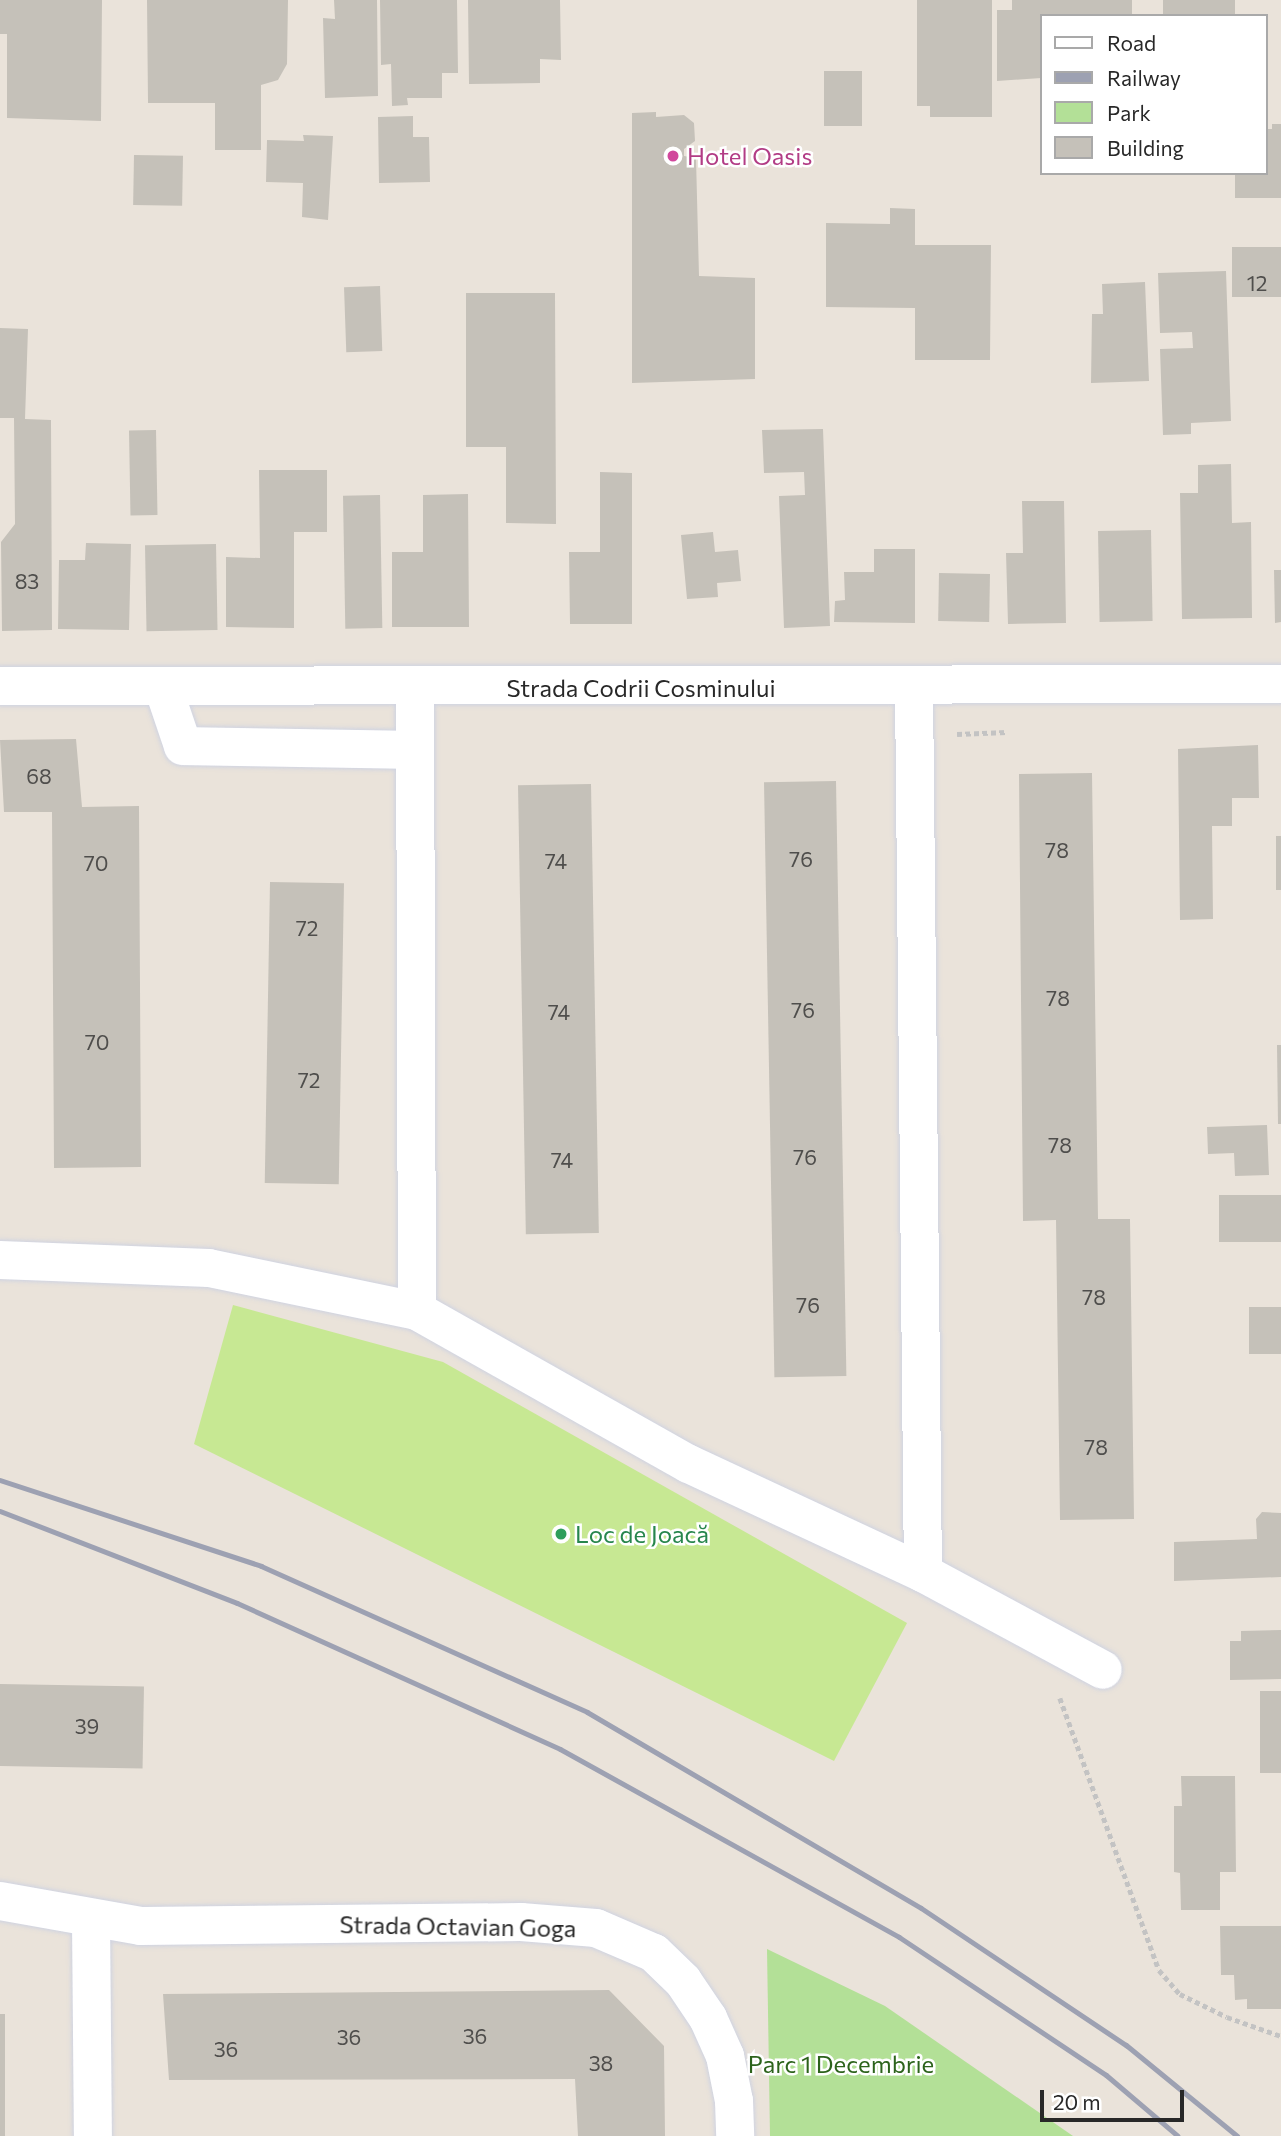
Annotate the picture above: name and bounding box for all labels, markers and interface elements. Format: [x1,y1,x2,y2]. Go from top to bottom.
legend [1040,14,1267,175]
text: Road [1107,30,1156,55]
text: Railway [1107,65,1181,90]
text: Park [1107,100,1151,125]
text: Building [1107,135,1184,160]
place label: Hotel Oasis [687,142,812,170]
marker: Hotel Oasis [665,148,681,164]
house number: 12 [1247,270,1267,296]
house number: 83 [15,568,39,594]
street label: Strada Codrii Cosminului [506,674,776,702]
house number: 68 [26,763,52,789]
house number: 78 [1045,837,1069,863]
house number: 76 [789,846,813,872]
house number: 74 [545,848,567,874]
house number: 70 [84,850,108,876]
house number: 72 [296,915,318,941]
house number: 78 [1046,985,1070,1011]
house number: 76 [791,997,815,1023]
house number: 74 [548,999,570,1025]
house number: 70 [85,1029,109,1055]
house number: 72 [298,1067,320,1093]
house number: 78 [1048,1132,1072,1158]
house number: 76 [793,1144,817,1170]
house number: 74 [551,1147,573,1173]
house number: 78 [1082,1284,1106,1310]
house number: 76 [796,1292,820,1318]
house number: 78 [1084,1434,1108,1460]
place label: Loc de Joacă [575,1520,709,1548]
marker: Loc de Joacă [553,1526,569,1542]
house number: 39 [75,1713,99,1739]
street label: Strada Octavian Goga [339,1910,577,1942]
house number: 36 [463,2023,487,2049]
house number: 36 [337,2024,361,2050]
house number: 36 [214,2036,238,2062]
house number: 38 [589,2050,613,2076]
park label: Parc 1 Decembrie [748,2050,934,2078]
scale bar [1043,2076,1186,2120]
text: 20 m [1053,2089,1101,2114]

